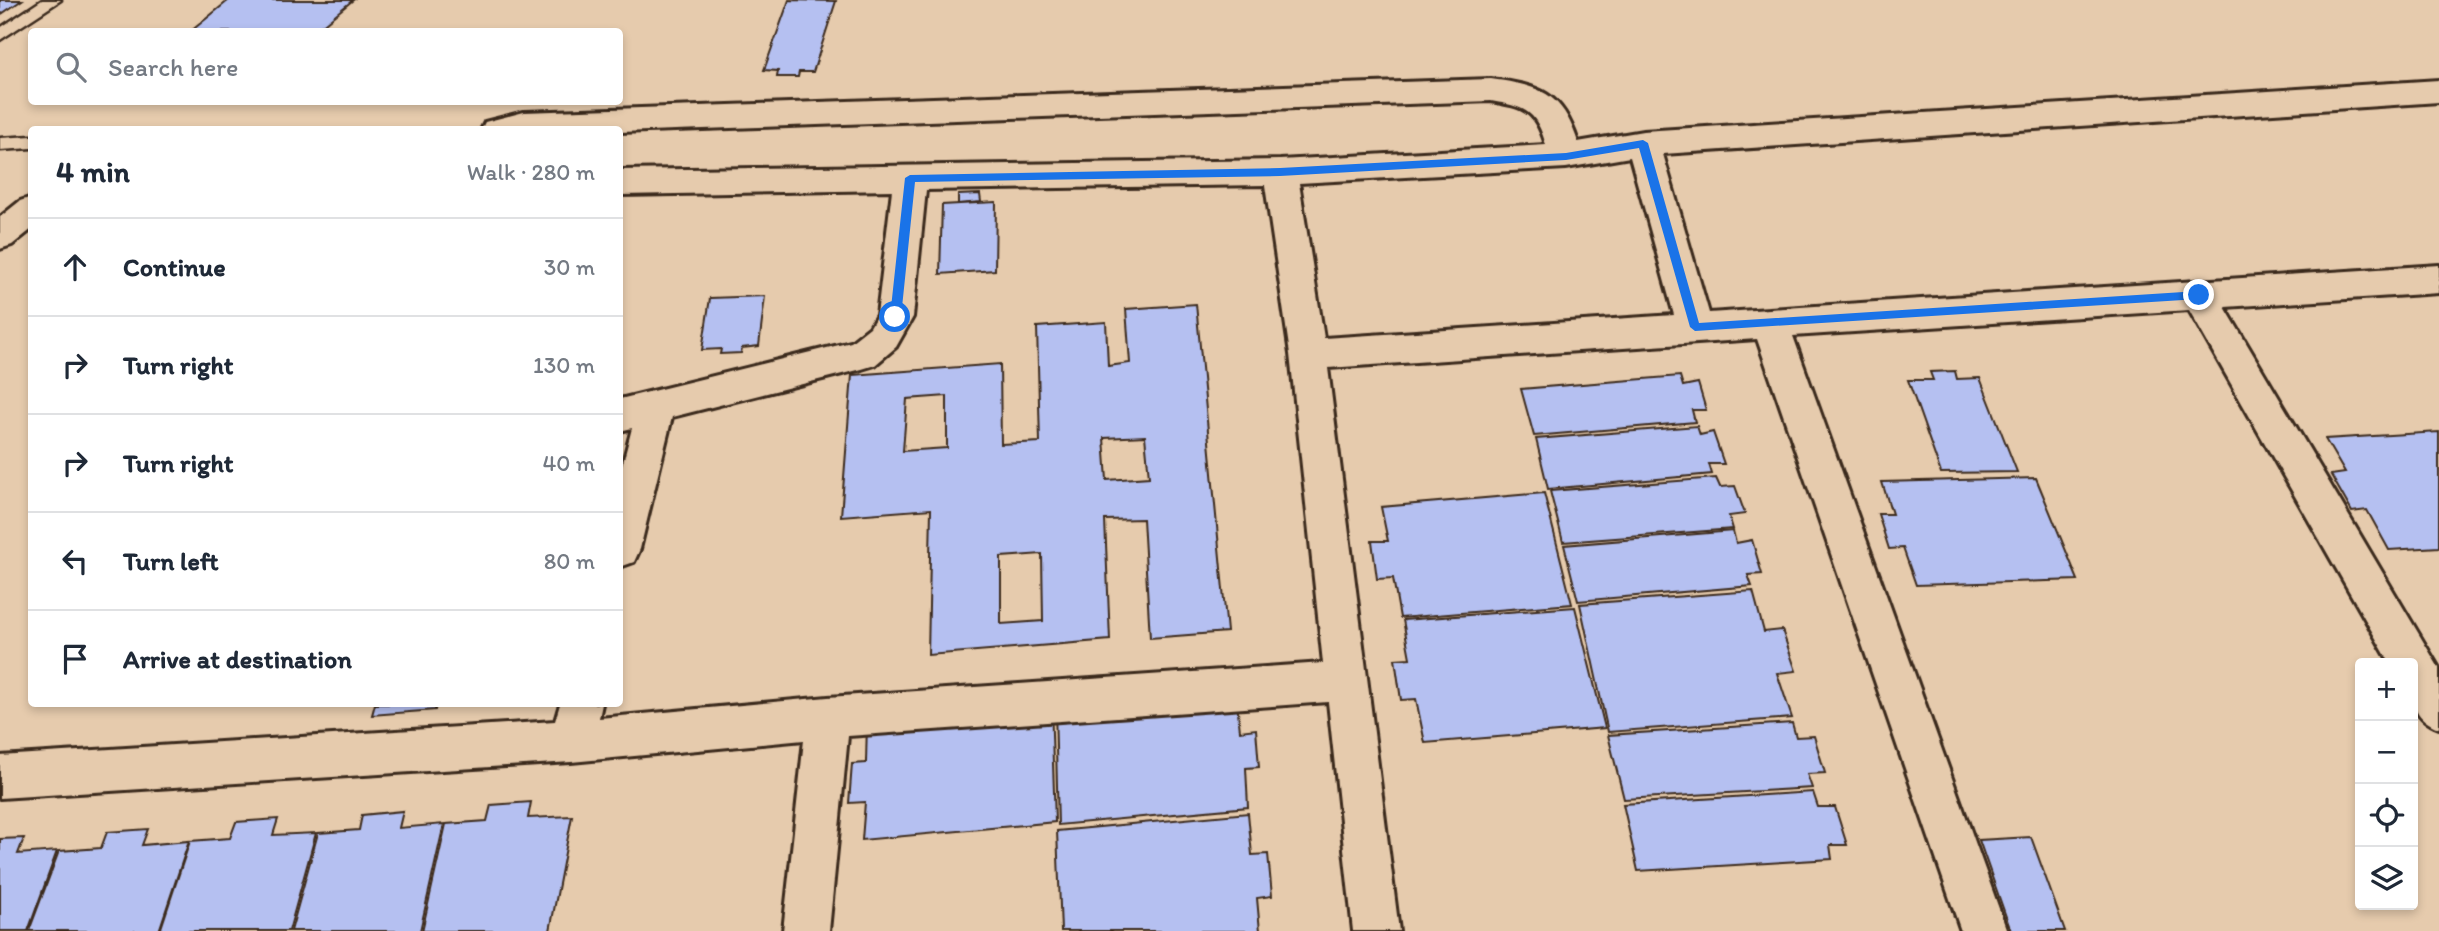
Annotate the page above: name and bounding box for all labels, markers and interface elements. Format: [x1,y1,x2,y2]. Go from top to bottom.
search box [28,28,623,105]
icon: search [52,48,90,86]
text: Search here [108,51,238,83]
text: 4 min [56,153,130,190]
text: Walk · 280 m [467,158,595,186]
icon: ahead [56,248,94,286]
text: Continue [123,251,226,283]
text: 30 m [544,253,595,281]
route end [2183,279,2214,310]
route start [879,301,910,332]
icon: right [56,346,94,384]
text: Turn right [123,349,234,381]
text: 130 m [533,351,595,379]
icon: right [56,444,94,482]
text: Turn right [123,447,234,479]
text: 40 m [542,449,595,477]
icon: left [56,542,94,580]
text: Turn left [123,545,219,577]
text: 80 m [544,547,595,575]
icon: arrive [56,640,94,678]
text: Arrive at destination [123,643,352,675]
map controls [2355,658,2418,910]
button: + [2355,658,2418,721]
button: − [2355,721,2418,784]
button: locate [2355,784,2418,847]
button: layers [2355,847,2418,910]

